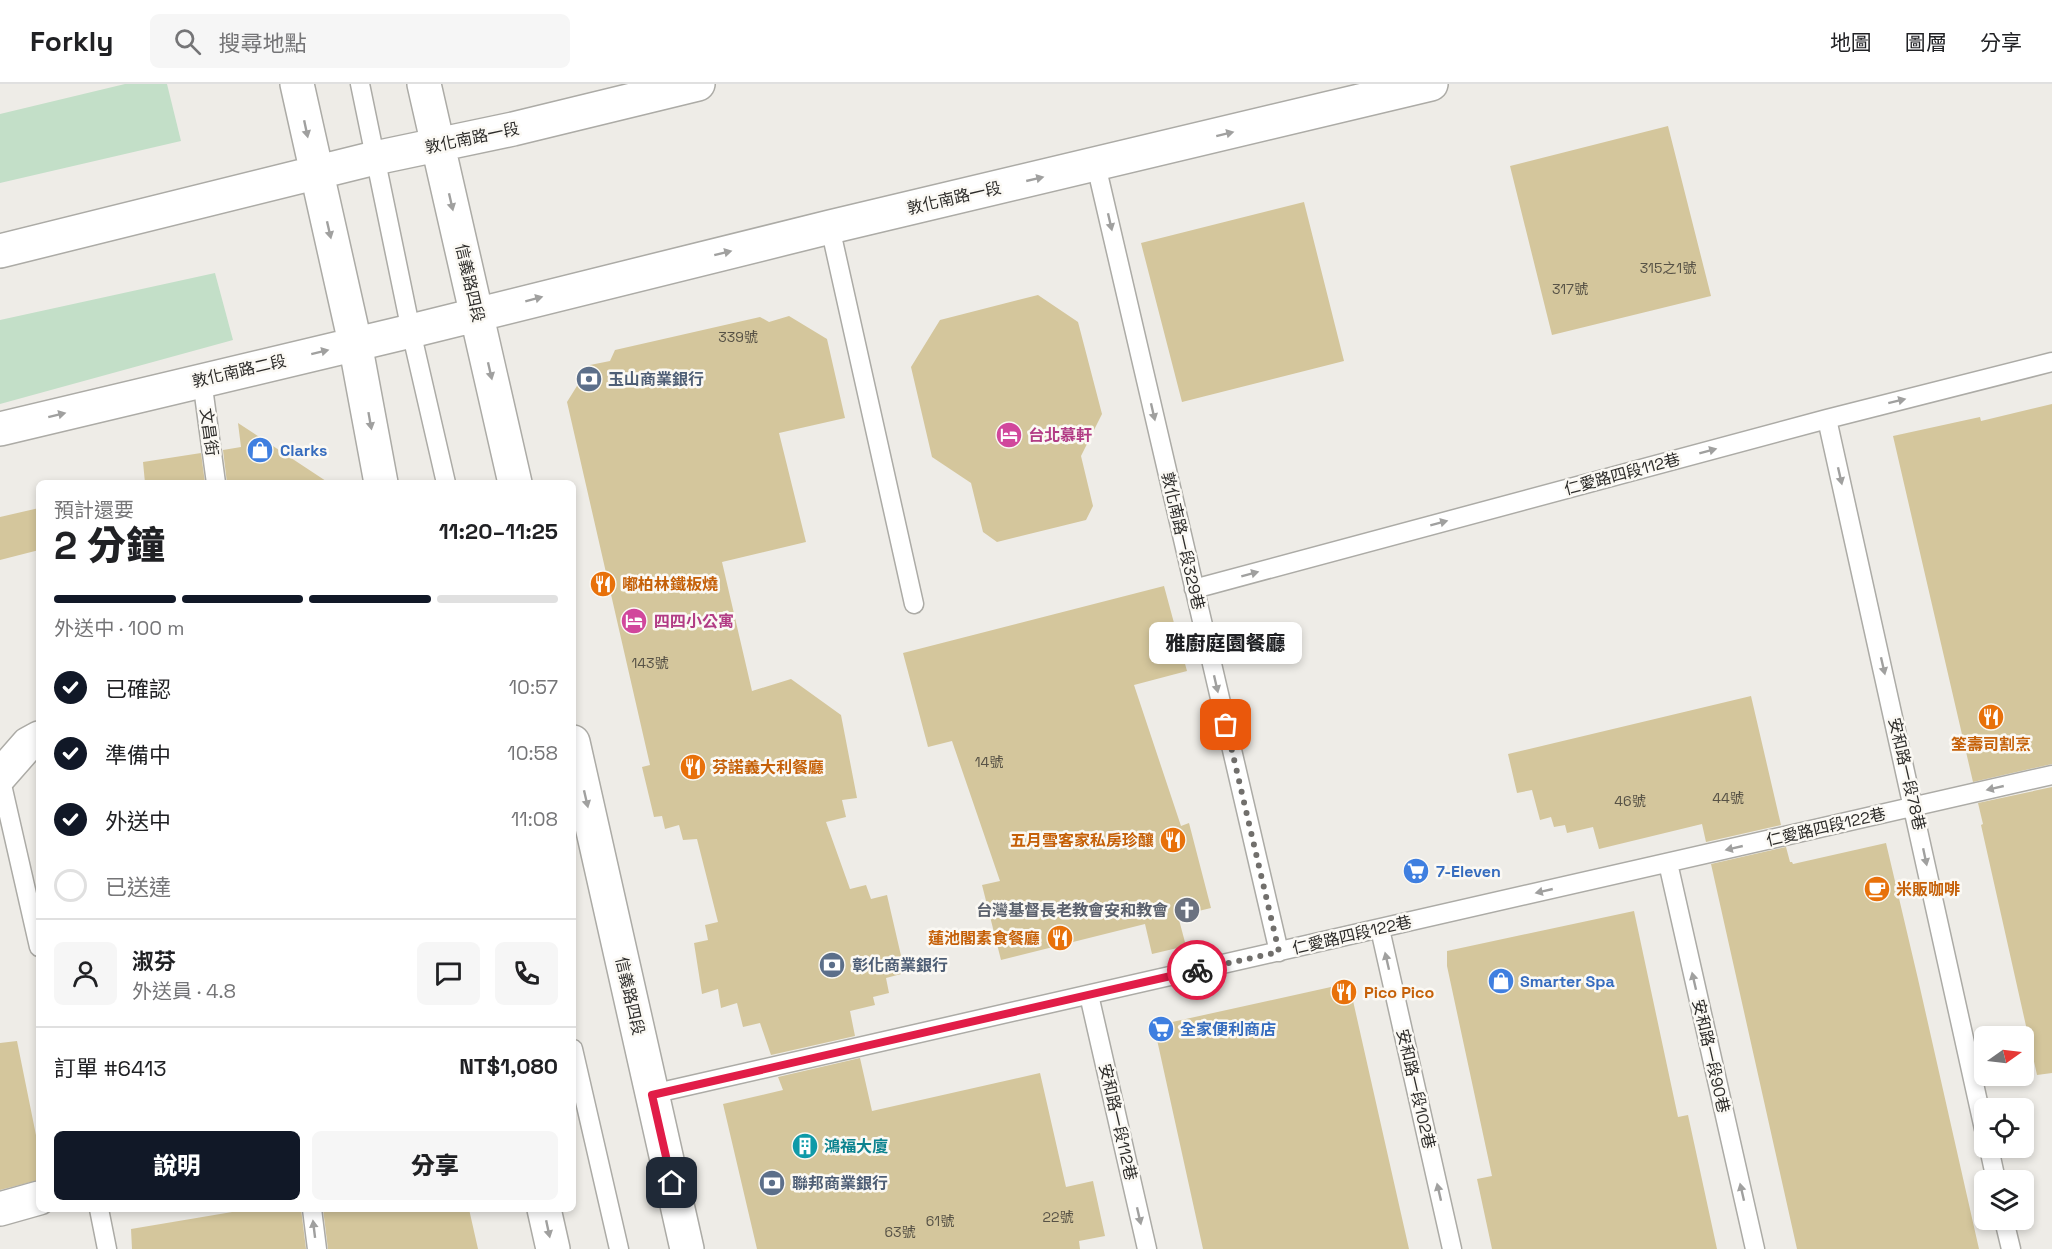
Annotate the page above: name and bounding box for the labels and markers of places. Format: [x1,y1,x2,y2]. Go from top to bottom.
bank icon: 玉山商業銀行 [574,364,604,394]
place label: 玉山商業銀行 [608,369,704,390]
hotel icon: 台北慕軒 [994,420,1024,450]
place label: 台北慕軒 [1028,425,1092,446]
shop icon: Clarks [245,435,275,465]
place label: Clarks [280,440,327,461]
restaurant icon: 嘟柏林鐵板燒 [588,569,618,599]
place label: 嘟柏林鐵板燒 [622,574,718,595]
hotel icon: 四四小公寓 [619,606,649,636]
place label: 四四小公寓 [654,611,734,632]
callout: 雅廚庭園餐廳 [1150,623,1302,665]
pin [1200,699,1251,750]
restaurant icon: 筌壽司割烹 [1976,702,2006,732]
place label: 筌壽司割烹 [1951,734,2031,755]
restaurant icon: 芬諾義大利餐廳 [678,752,708,782]
place label: 芬諾義大利餐廳 [712,757,824,778]
restaurant icon: 五月雪客家私房珍釀 [1158,825,1188,855]
place label: 五月雪客家私房珍釀 [1010,830,1154,851]
supermarket icon: 7-Eleven [1401,856,1431,886]
place label: 7-Eleven [1436,861,1501,882]
cafe icon: 米販咖啡 [1862,874,1892,904]
place label: 米販咖啡 [1896,879,1960,900]
church icon: 台灣基督長老教會安和教會 [1172,895,1202,925]
place label: 台灣基督長老教會安和教會 [976,900,1168,921]
restaurant icon: 蓮池閣素食餐廳 [1045,923,1075,953]
place label: 蓮池閣素食餐廳 [928,928,1040,949]
bank icon: 彰化商業銀行 [817,950,847,980]
place label: 彰化商業銀行 [852,955,948,976]
shop icon: Smarter Spa [1486,966,1516,996]
place label: Smarter Spa [1520,971,1615,992]
restaurant icon: Pico Pico [1329,977,1359,1007]
place label: Pico Pico [1364,982,1434,1003]
supermarket icon: 全家便利商店 [1146,1014,1176,1044]
place label: 全家便利商店 [1180,1019,1276,1040]
building icon: 鴻福大廈 [790,1131,820,1161]
place label: 鴻福大廈 [824,1136,888,1157]
pin [646,1157,697,1208]
bank icon: 聯邦商業銀行 [757,1168,787,1198]
place label: 聯邦商業銀行 [792,1173,888,1194]

